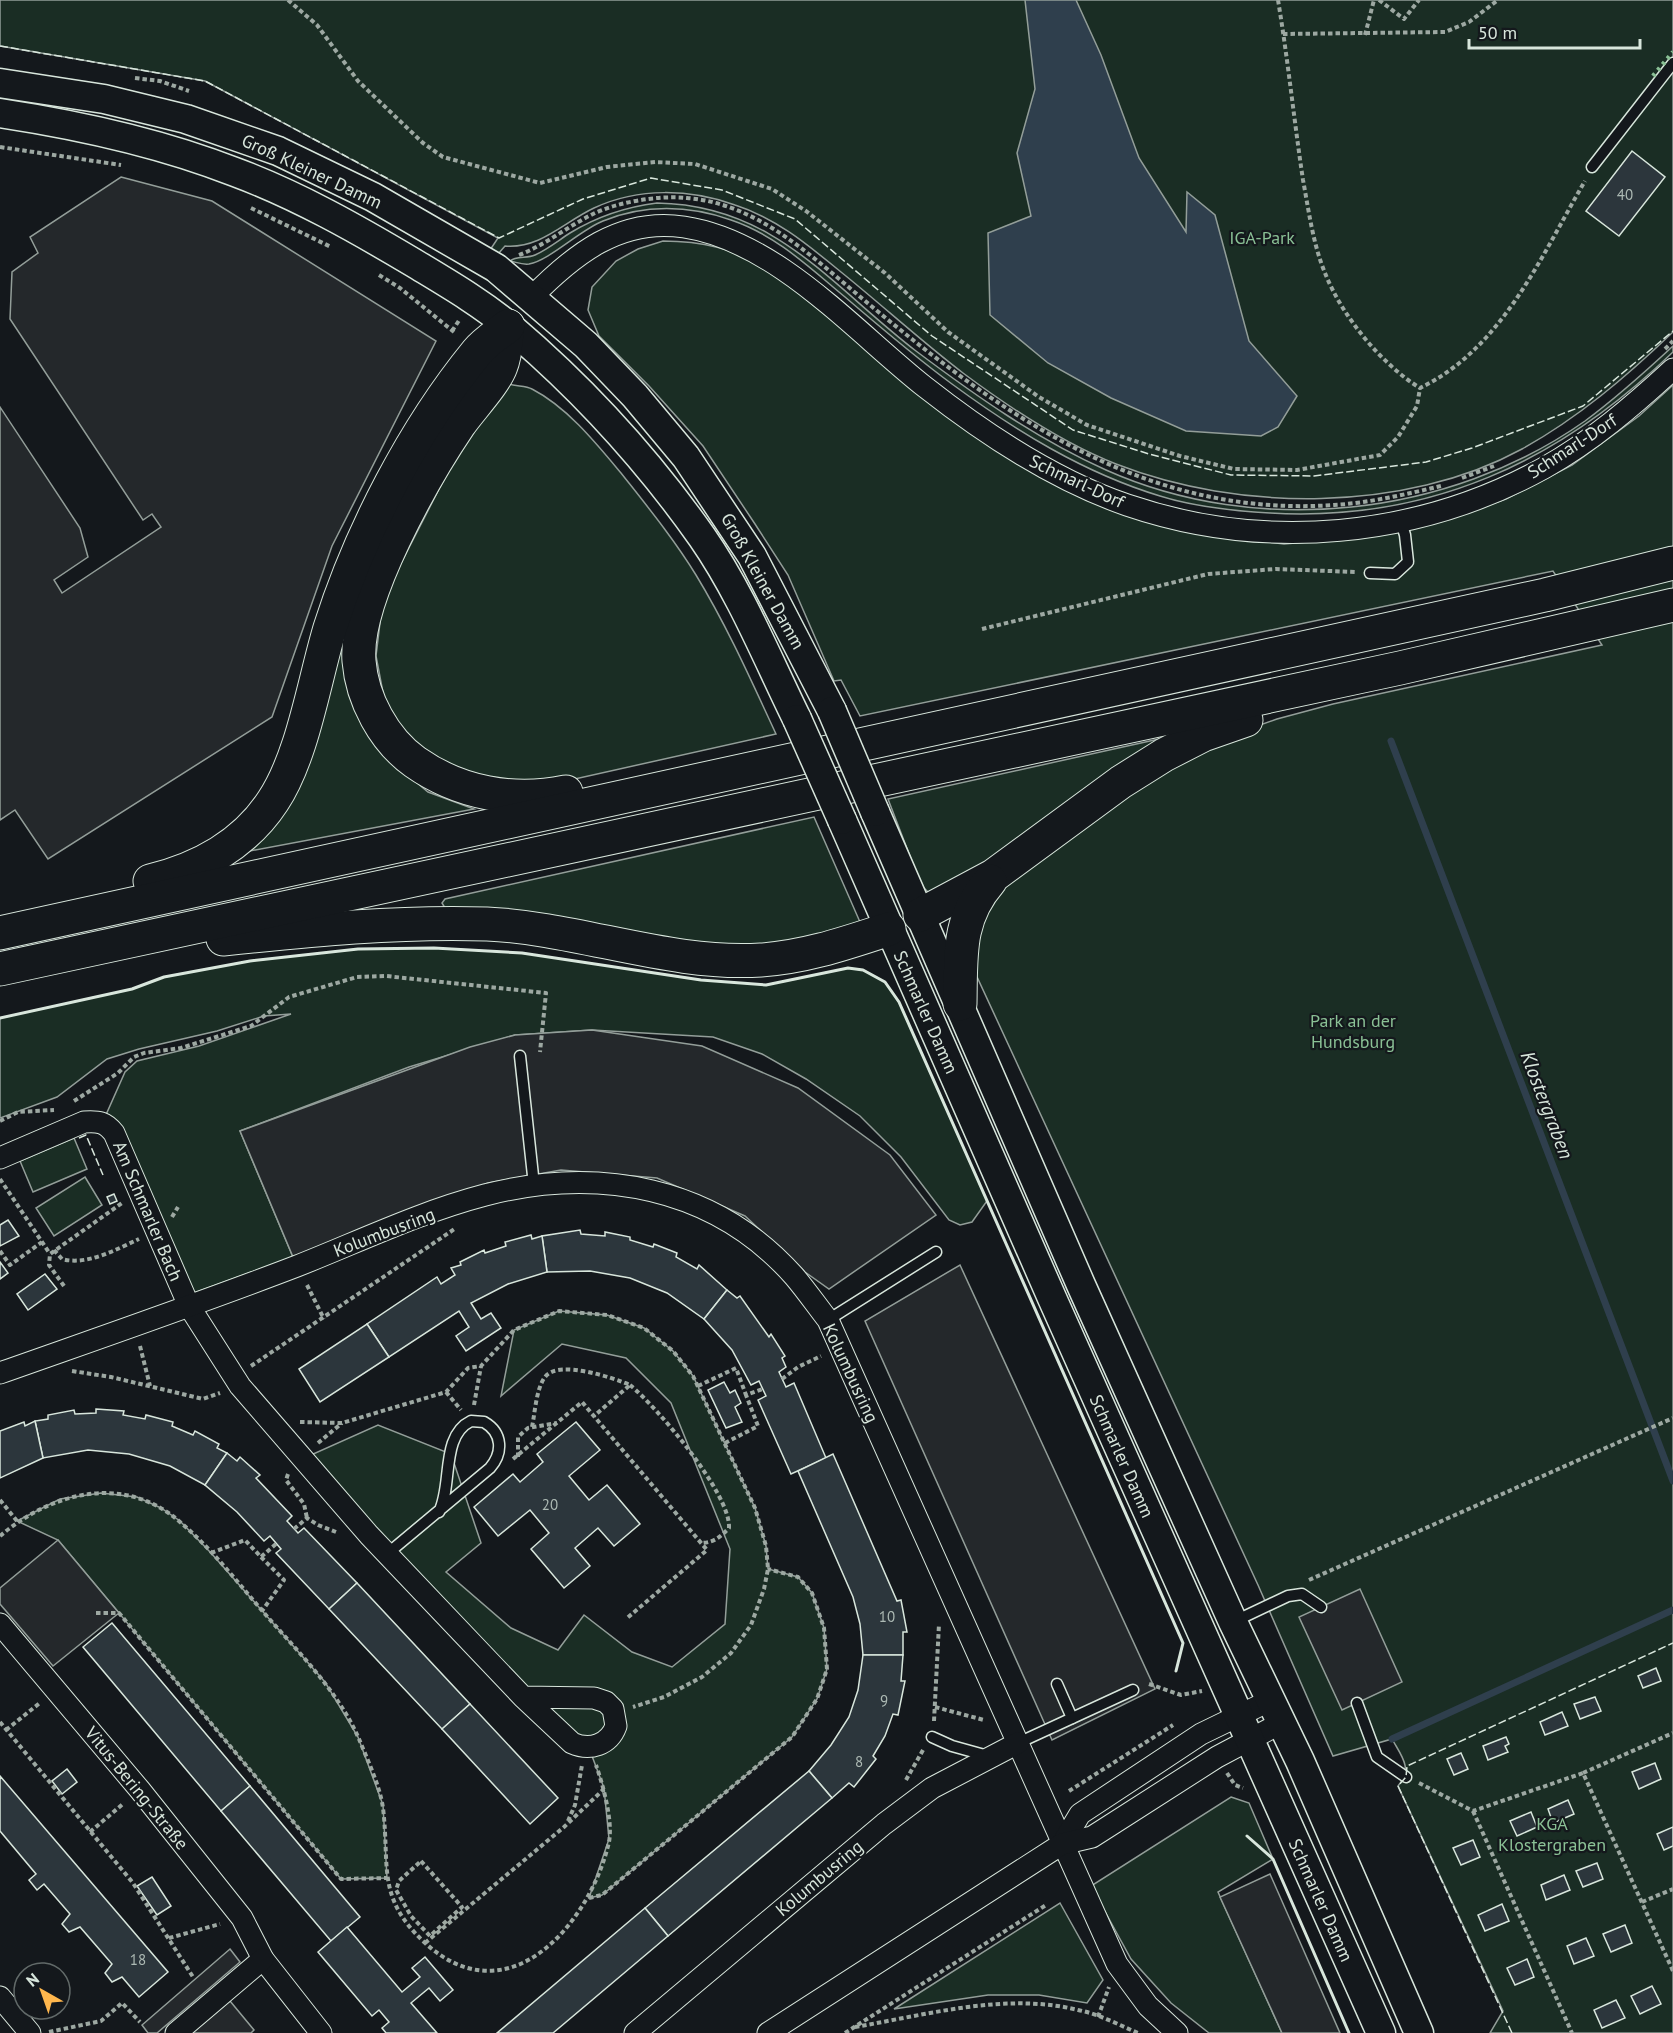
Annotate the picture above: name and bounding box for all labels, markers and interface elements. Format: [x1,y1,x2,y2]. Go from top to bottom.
scale bar [1469,12,1640,50]
text: 50 m [1478,21,1517,44]
street label: Groß Kleiner Damm [238,128,386,214]
house number: 40 [1617,185,1633,204]
park label: IGA-Park [1229,226,1295,249]
street label: Schmarl-Dorf [1523,408,1622,483]
street label: Schmarl-Dorf [1026,449,1129,514]
street label: Groß Kleiner Damm [716,509,810,653]
street label: Schmarler Damm [889,947,963,1077]
park label: Park an der Hundsburg [1310,1009,1396,1053]
water label: Klostergraben [1515,1047,1579,1163]
street label: Am Schmarler Bach [108,1138,188,1284]
street label: Kolumbusring [330,1202,438,1262]
street label: Kolumbusring [818,1320,884,1426]
street label: Schmarler Damm [1085,1391,1159,1521]
house number: 20 [542,1495,558,1514]
house number: 10 [879,1607,895,1626]
house number: 9 [880,1691,888,1710]
street label: Vitus-Bering-Straße [80,1721,194,1854]
house number: 8 [855,1752,863,1771]
park label: KGA Klostergraben [1498,1812,1606,1856]
street label: Kolumbusring [771,1835,867,1921]
street label: Schmarler Damm [1284,1835,1358,1965]
house number: 18 [130,1950,146,1969]
north arrow [12,1961,72,2021]
text: N [22,1968,43,1991]

